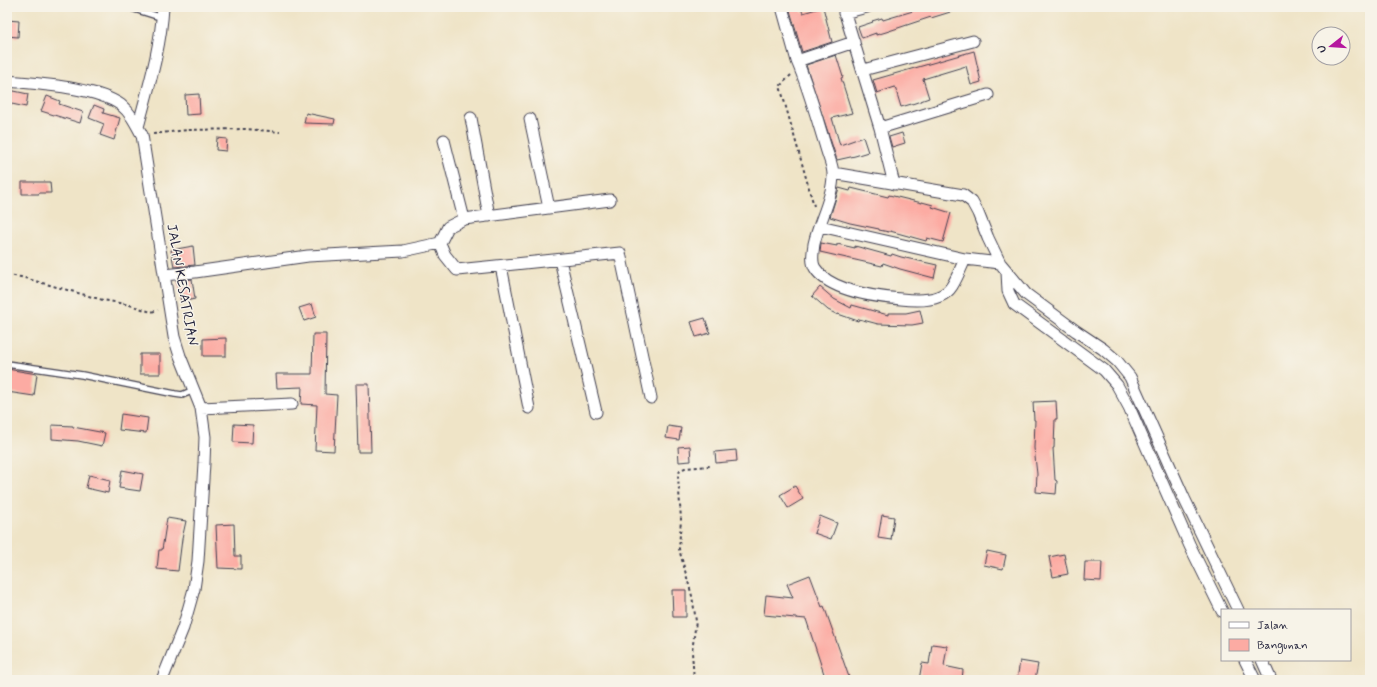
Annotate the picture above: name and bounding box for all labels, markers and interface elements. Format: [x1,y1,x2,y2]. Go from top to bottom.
north arrow [1311,26,1351,66]
text: U [1315,43,1330,54]
street label: JALAN KESATRIAN [162,222,202,348]
legend [1221,609,1351,661]
text: Jalan [1257,618,1289,634]
text: Bangunan [1257,638,1308,654]

